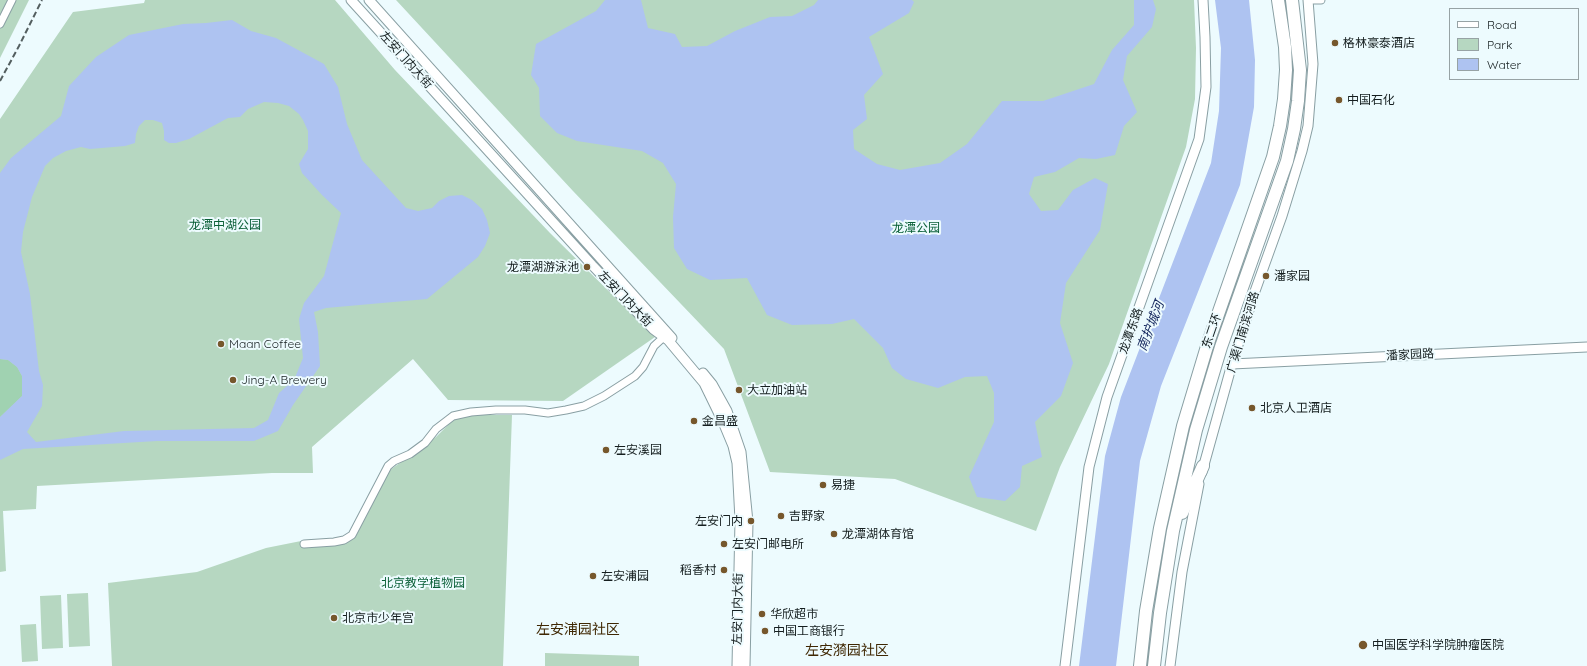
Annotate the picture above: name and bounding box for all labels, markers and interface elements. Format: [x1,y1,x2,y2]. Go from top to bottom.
legend [1449,8,1579,80]
text: Road [1487,17,1517,32]
street label: 左安门内大街 [377,28,435,92]
place label: 格林豪泰酒店 [1343,36,1415,50]
text: Park [1487,37,1512,52]
marker: 格林豪泰酒店 [1330,38,1340,48]
text: Water [1487,57,1521,72]
place label: 中国石化 [1347,93,1395,107]
marker: 中国石化 [1334,95,1344,105]
park label: 龙潭中湖公园 [189,218,261,232]
park label: 龙潭公园 [892,221,940,235]
place label: 龙潭湖游泳池 [507,260,579,274]
marker: 龙潭湖游泳池 [582,262,592,272]
street label: 左安门内大街 [595,268,655,330]
place label: 潘家园 [1274,269,1310,283]
marker: 潘家园 [1261,271,1271,281]
street label: 广渠门南滨河路 [1224,290,1262,374]
water label: 南护城河 [1134,299,1168,353]
street label: 龙潭东路 [1116,306,1146,356]
street label: 东二环 [1199,312,1225,350]
place label: Maan Coffee [229,337,301,351]
marker: Maan Coffee [216,339,226,349]
street label: 潘家园路 [1386,347,1434,363]
place label: Jing-A Brewery [241,373,327,387]
marker: Jing-A Brewery [228,375,238,385]
place label: 大立加油站 [747,383,807,397]
marker: 大立加油站 [734,385,744,395]
place label: 北京人卫酒店 [1260,401,1332,415]
marker: 北京人卫酒店 [1247,403,1257,413]
place label: 金昌盛 [702,414,738,428]
marker: 金昌盛 [689,416,699,426]
place label: 左安溪园 [614,443,662,457]
marker: 左安溪园 [601,445,611,455]
place label: 易捷 [831,478,855,492]
marker: 易捷 [818,480,828,490]
place label: 吉野家 [789,509,825,523]
marker: 吉野家 [776,511,786,521]
place label: 左安门内 [695,514,743,528]
marker: 左安门内 [746,516,756,526]
place label: 龙潭湖体育馆 [842,527,914,541]
marker: 龙潭湖体育馆 [829,529,839,539]
place label: 左安门邮电所 [732,537,804,551]
marker: 左安门邮电所 [719,539,729,549]
place label: 稻香村 [680,563,716,577]
marker: 稻香村 [719,565,729,575]
place label: 左安浦园 [601,569,649,583]
marker: 左安浦园 [588,571,598,581]
street label: 左安门内大街 [730,573,746,645]
park label: 北京教学植物园 [381,576,465,590]
place label: 华欣超市 [770,607,818,621]
marker: 华欣超市 [757,609,767,619]
place label: 北京市少年宫 [342,611,414,625]
marker: 北京市少年宫 [329,613,339,623]
district label: 左安浦园社区 [536,622,620,638]
place label: 中国工商银行 [773,624,845,638]
marker: 中国工商银行 [760,626,770,636]
place label: 中国医学科学院肿瘤医院 [1372,638,1504,652]
marker: 中国医学科学院肿瘤医院 [1357,639,1369,651]
district label: 左安漪园社区 [805,643,889,659]

